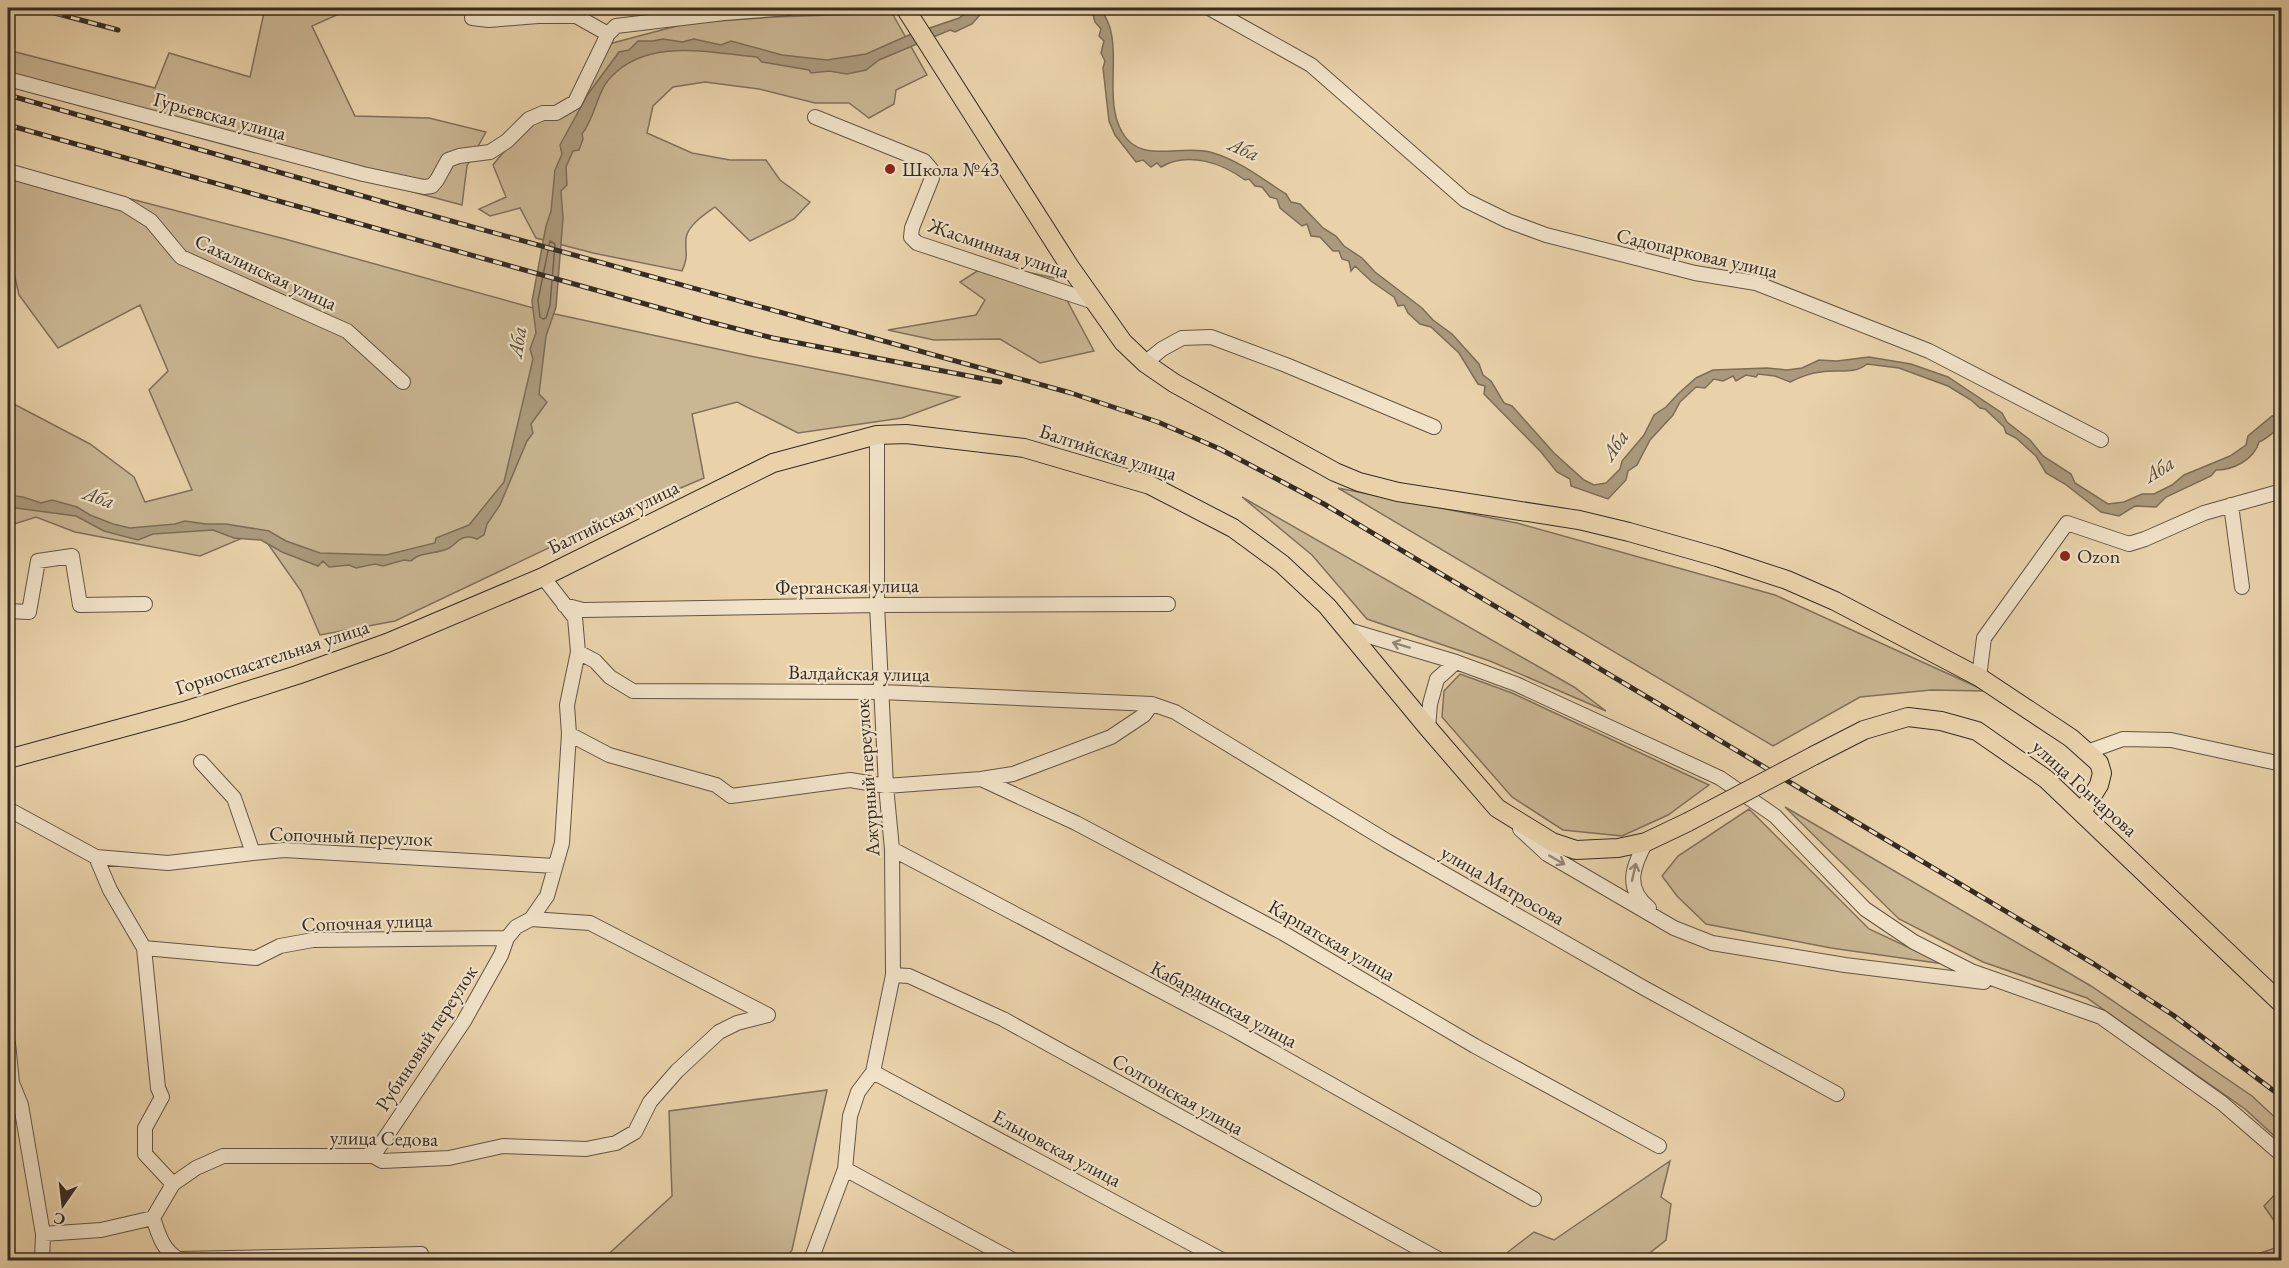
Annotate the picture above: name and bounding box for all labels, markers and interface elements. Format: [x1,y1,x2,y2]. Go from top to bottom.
street label: Гурьевская улица [151,86,289,146]
water label: Аба [1222,129,1264,167]
place label: Школа №43 [902,156,999,182]
marker: Школа №43 [883,162,897,176]
street label: Жасминная улица [924,211,1073,284]
street label: Садопарковая улица [1614,222,1780,284]
street label: Сахалинская улица [191,228,341,316]
water label: Аба [500,324,532,362]
street label: Балтийская улица [1036,417,1180,487]
water label: Аба [1593,424,1635,467]
water label: Аба [2137,449,2179,489]
street label: Балтийская улица [543,474,683,560]
water label: Аба [78,478,118,514]
place label: Ozon [2077,543,2121,569]
marker: Ozon [2058,549,2072,563]
street label: Ферганская улица [775,572,919,600]
street label: Горноспасательная улица [172,613,372,701]
one-way arrow [1392,639,1411,650]
street label: Валдайская улица [788,659,930,687]
street label: Ажурный переулок [849,698,886,859]
street label: улица Гончарова [2027,734,2143,842]
street label: Сопочный переулок [269,820,434,852]
street label: улица Матросова [1436,839,1570,931]
one-way arrow [1548,854,1565,866]
one-way arrow [1629,863,1640,882]
street label: Карпатская улица [1264,893,1400,987]
street label: Сопочная улица [301,907,433,937]
street label: Кабардинская улица [1146,954,1302,1054]
street label: Рубиновый переулок [369,960,483,1116]
street label: Солтонская улица [1108,1047,1248,1141]
street label: Ельцовская улица [988,1103,1126,1193]
street label: улица Седова [330,1124,438,1152]
north arrow [33,1175,93,1235]
text: С [51,1208,68,1231]

